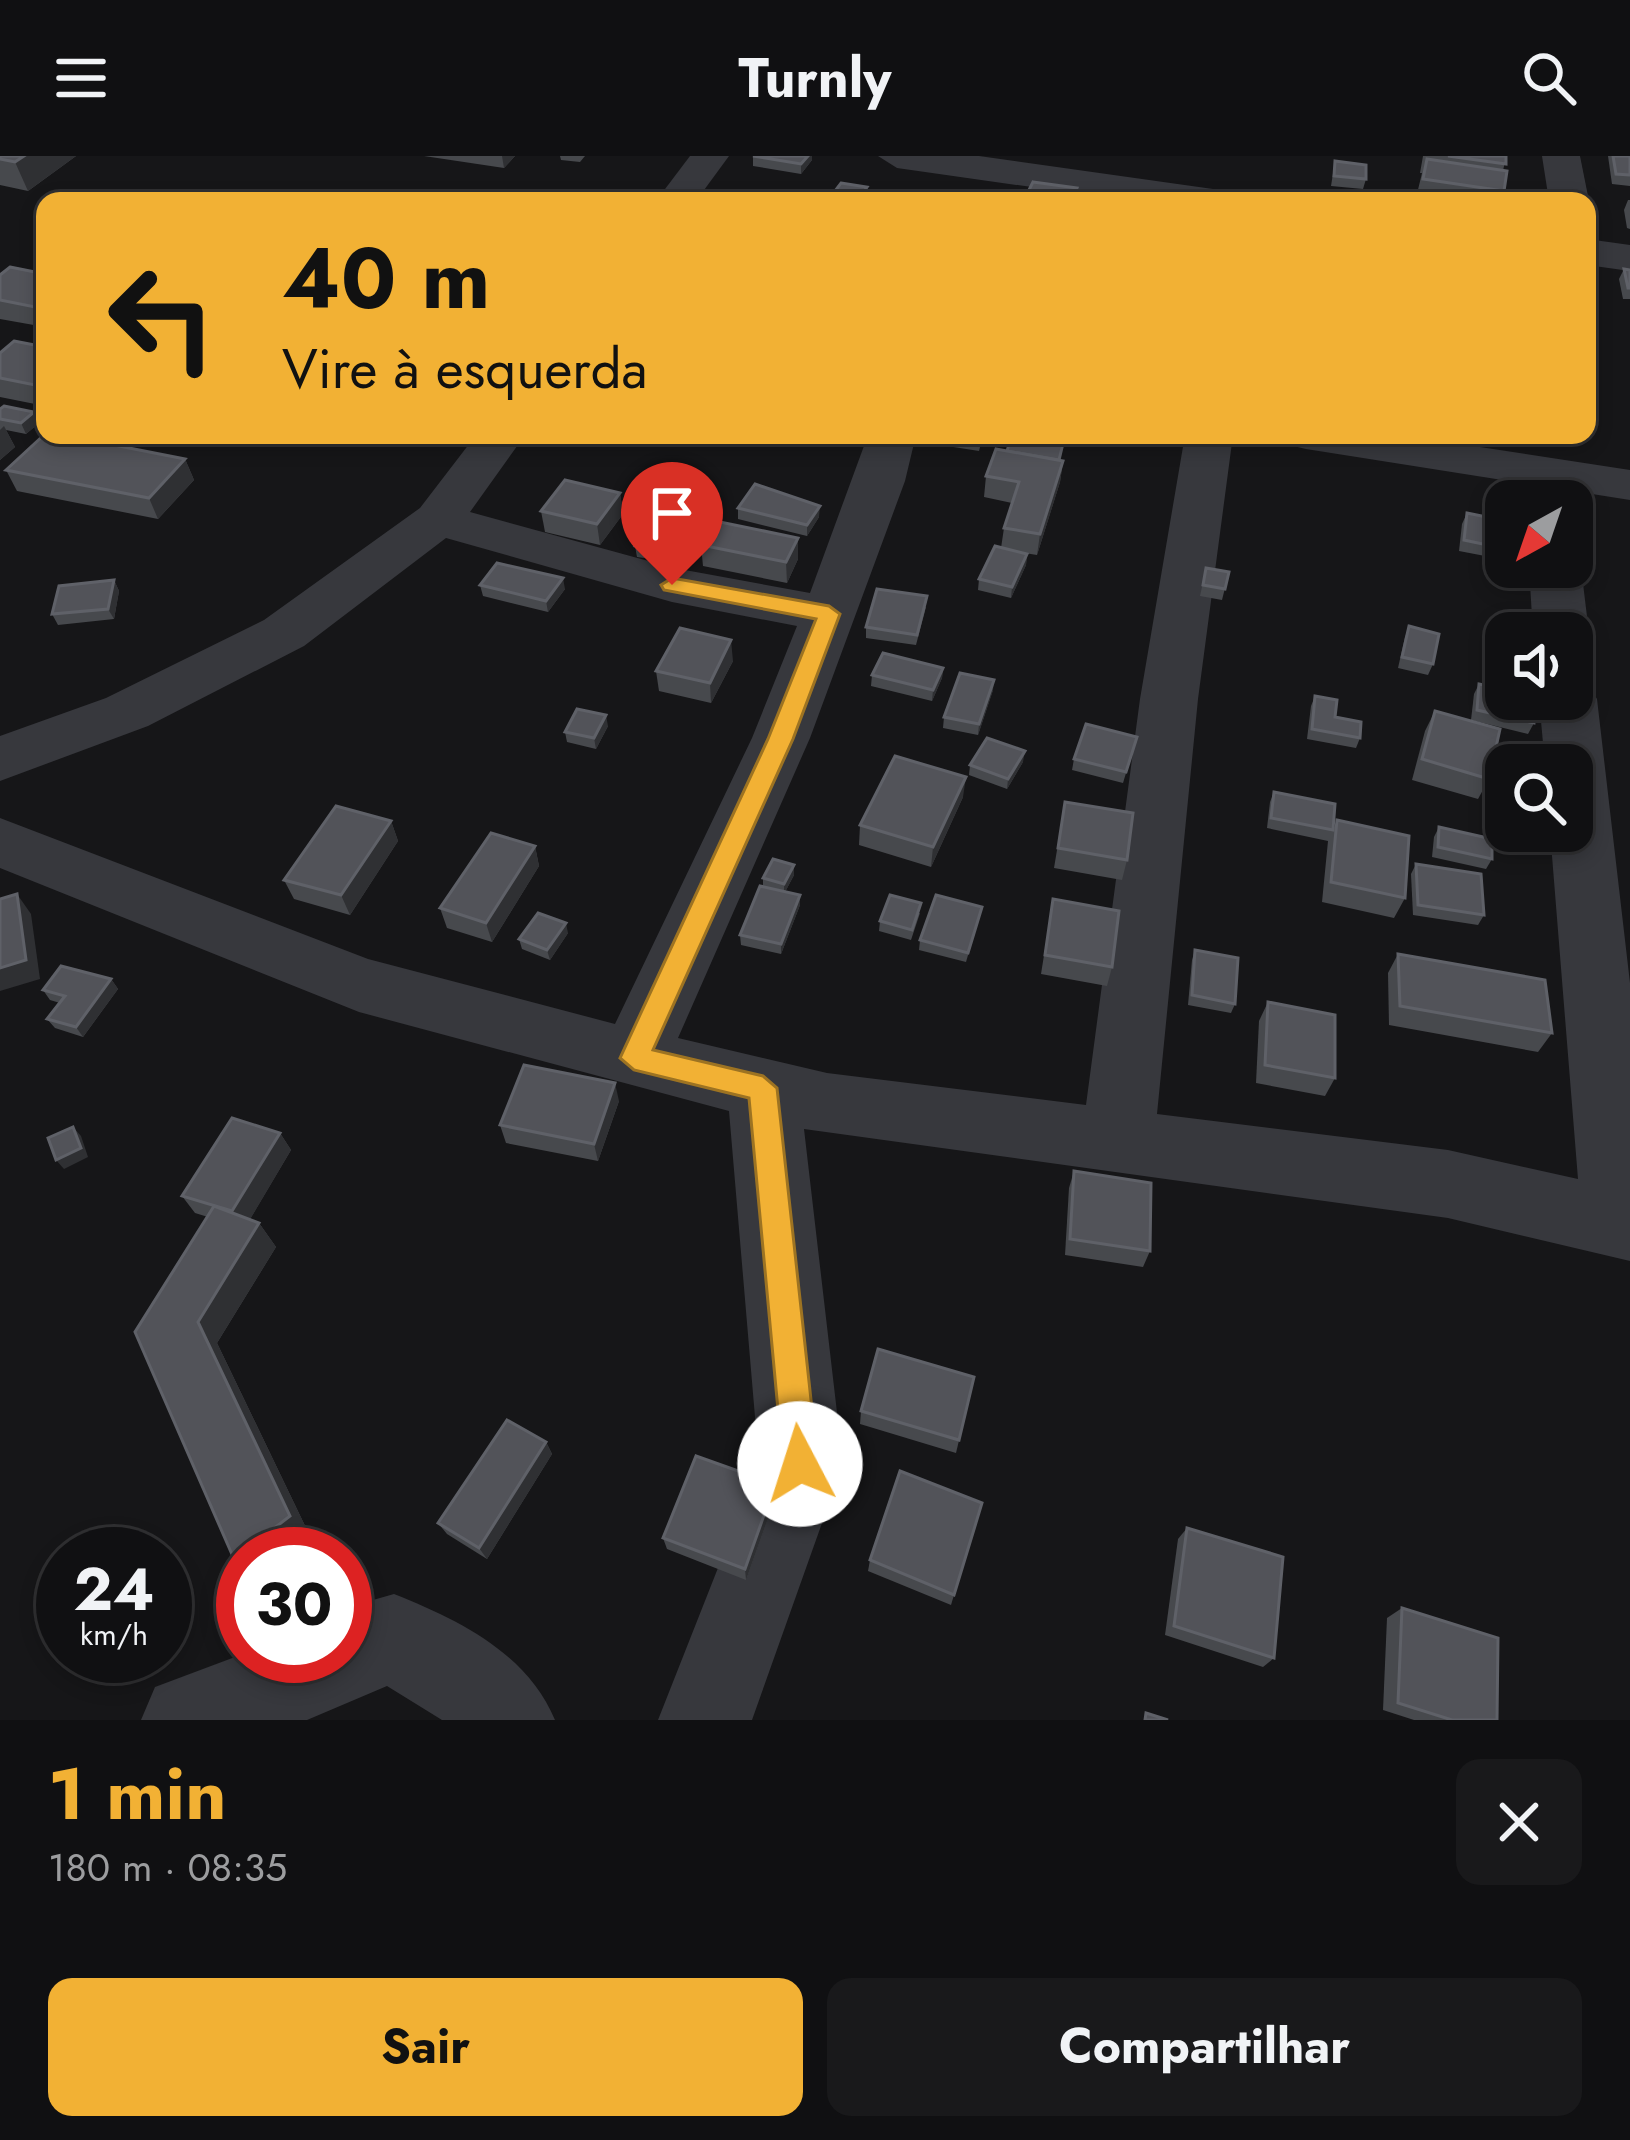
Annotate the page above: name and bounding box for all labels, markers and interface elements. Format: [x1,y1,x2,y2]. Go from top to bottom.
text: Turnly [739,39,891,117]
icon: menu [48,45,114,111]
icon: search [1516,45,1582,111]
text: 40 m [282,218,490,340]
icon: left [84,240,240,396]
text: Vire à esquerda [282,330,648,408]
pin [621,462,723,585]
icon: arrive [639,480,705,546]
north arrow [1485,480,1593,588]
map controls [1485,480,1593,852]
button: sound [1485,612,1593,720]
button: search [1485,744,1593,852]
position arrow [737,1401,863,1527]
speed limit sign: 30 [216,1527,372,1683]
text: 24 [73,1546,155,1633]
text: km/h [80,1613,148,1656]
text: 1 min [48,1742,227,1846]
button: close [1456,1759,1582,1885]
text: 180 m · 08:35 [48,1839,287,1896]
button: Sair [48,1978,803,2116]
button: Compartilhar [827,1978,1582,2116]

